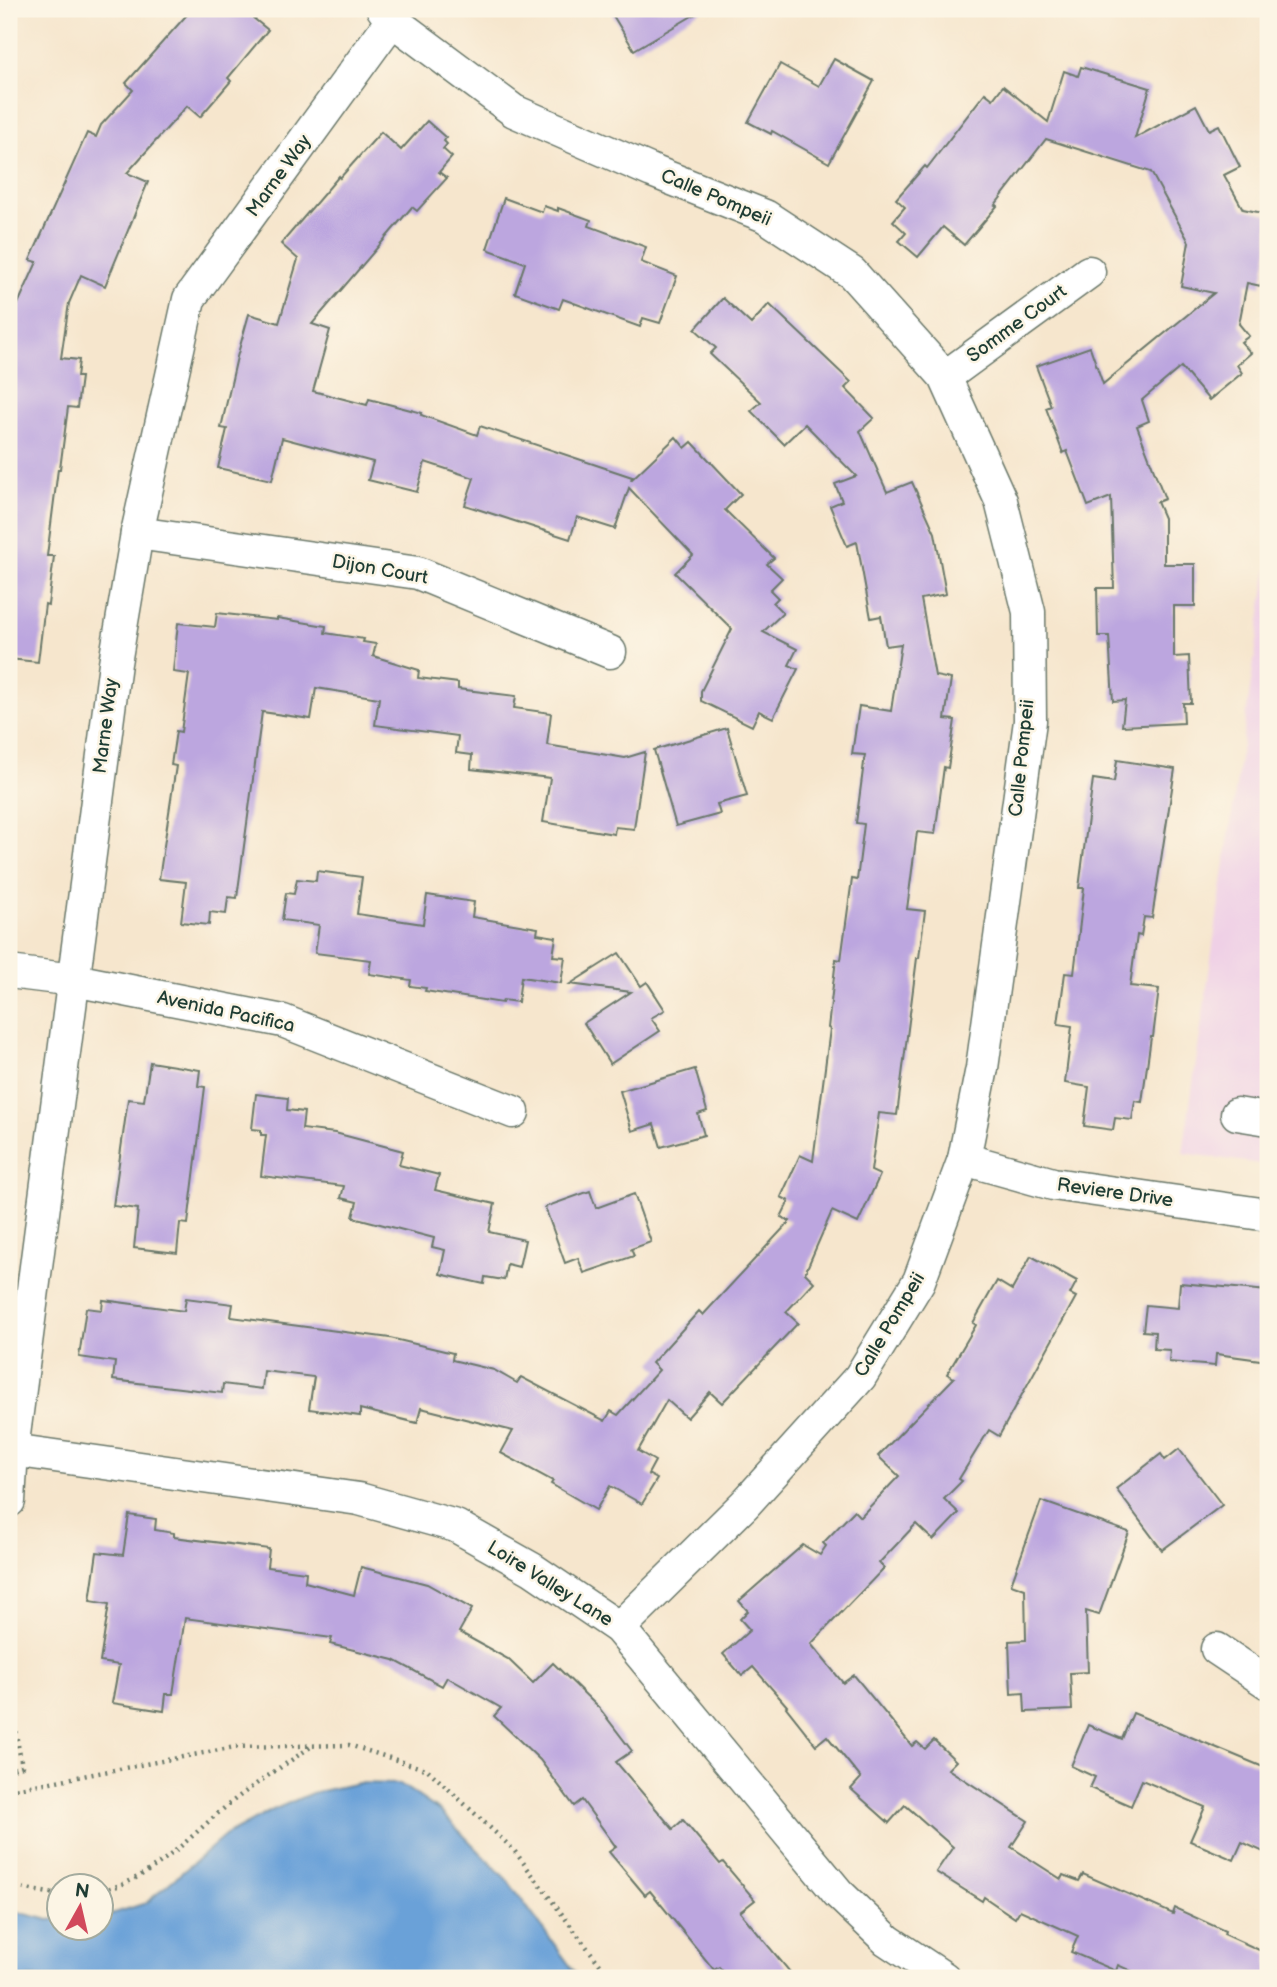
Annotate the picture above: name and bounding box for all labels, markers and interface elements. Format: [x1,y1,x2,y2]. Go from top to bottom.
street label: Marne Way [241,130,317,222]
street label: Calle Pompeii [657,164,775,232]
street label: Somme Court [963,280,1072,368]
street label: Dijon Court [330,550,430,590]
street label: Marne Way [89,677,123,775]
street label: Calle Pompeii [1004,698,1040,818]
street label: Avenida Pacifica [155,986,297,1038]
street label: Reviere Drive [1055,1173,1175,1213]
street label: Calle Pompeii [850,1269,930,1381]
street label: Loire Valley Lane [483,1536,617,1632]
north arrow [46,1871,116,1941]
text: N [73,1879,91,1904]

